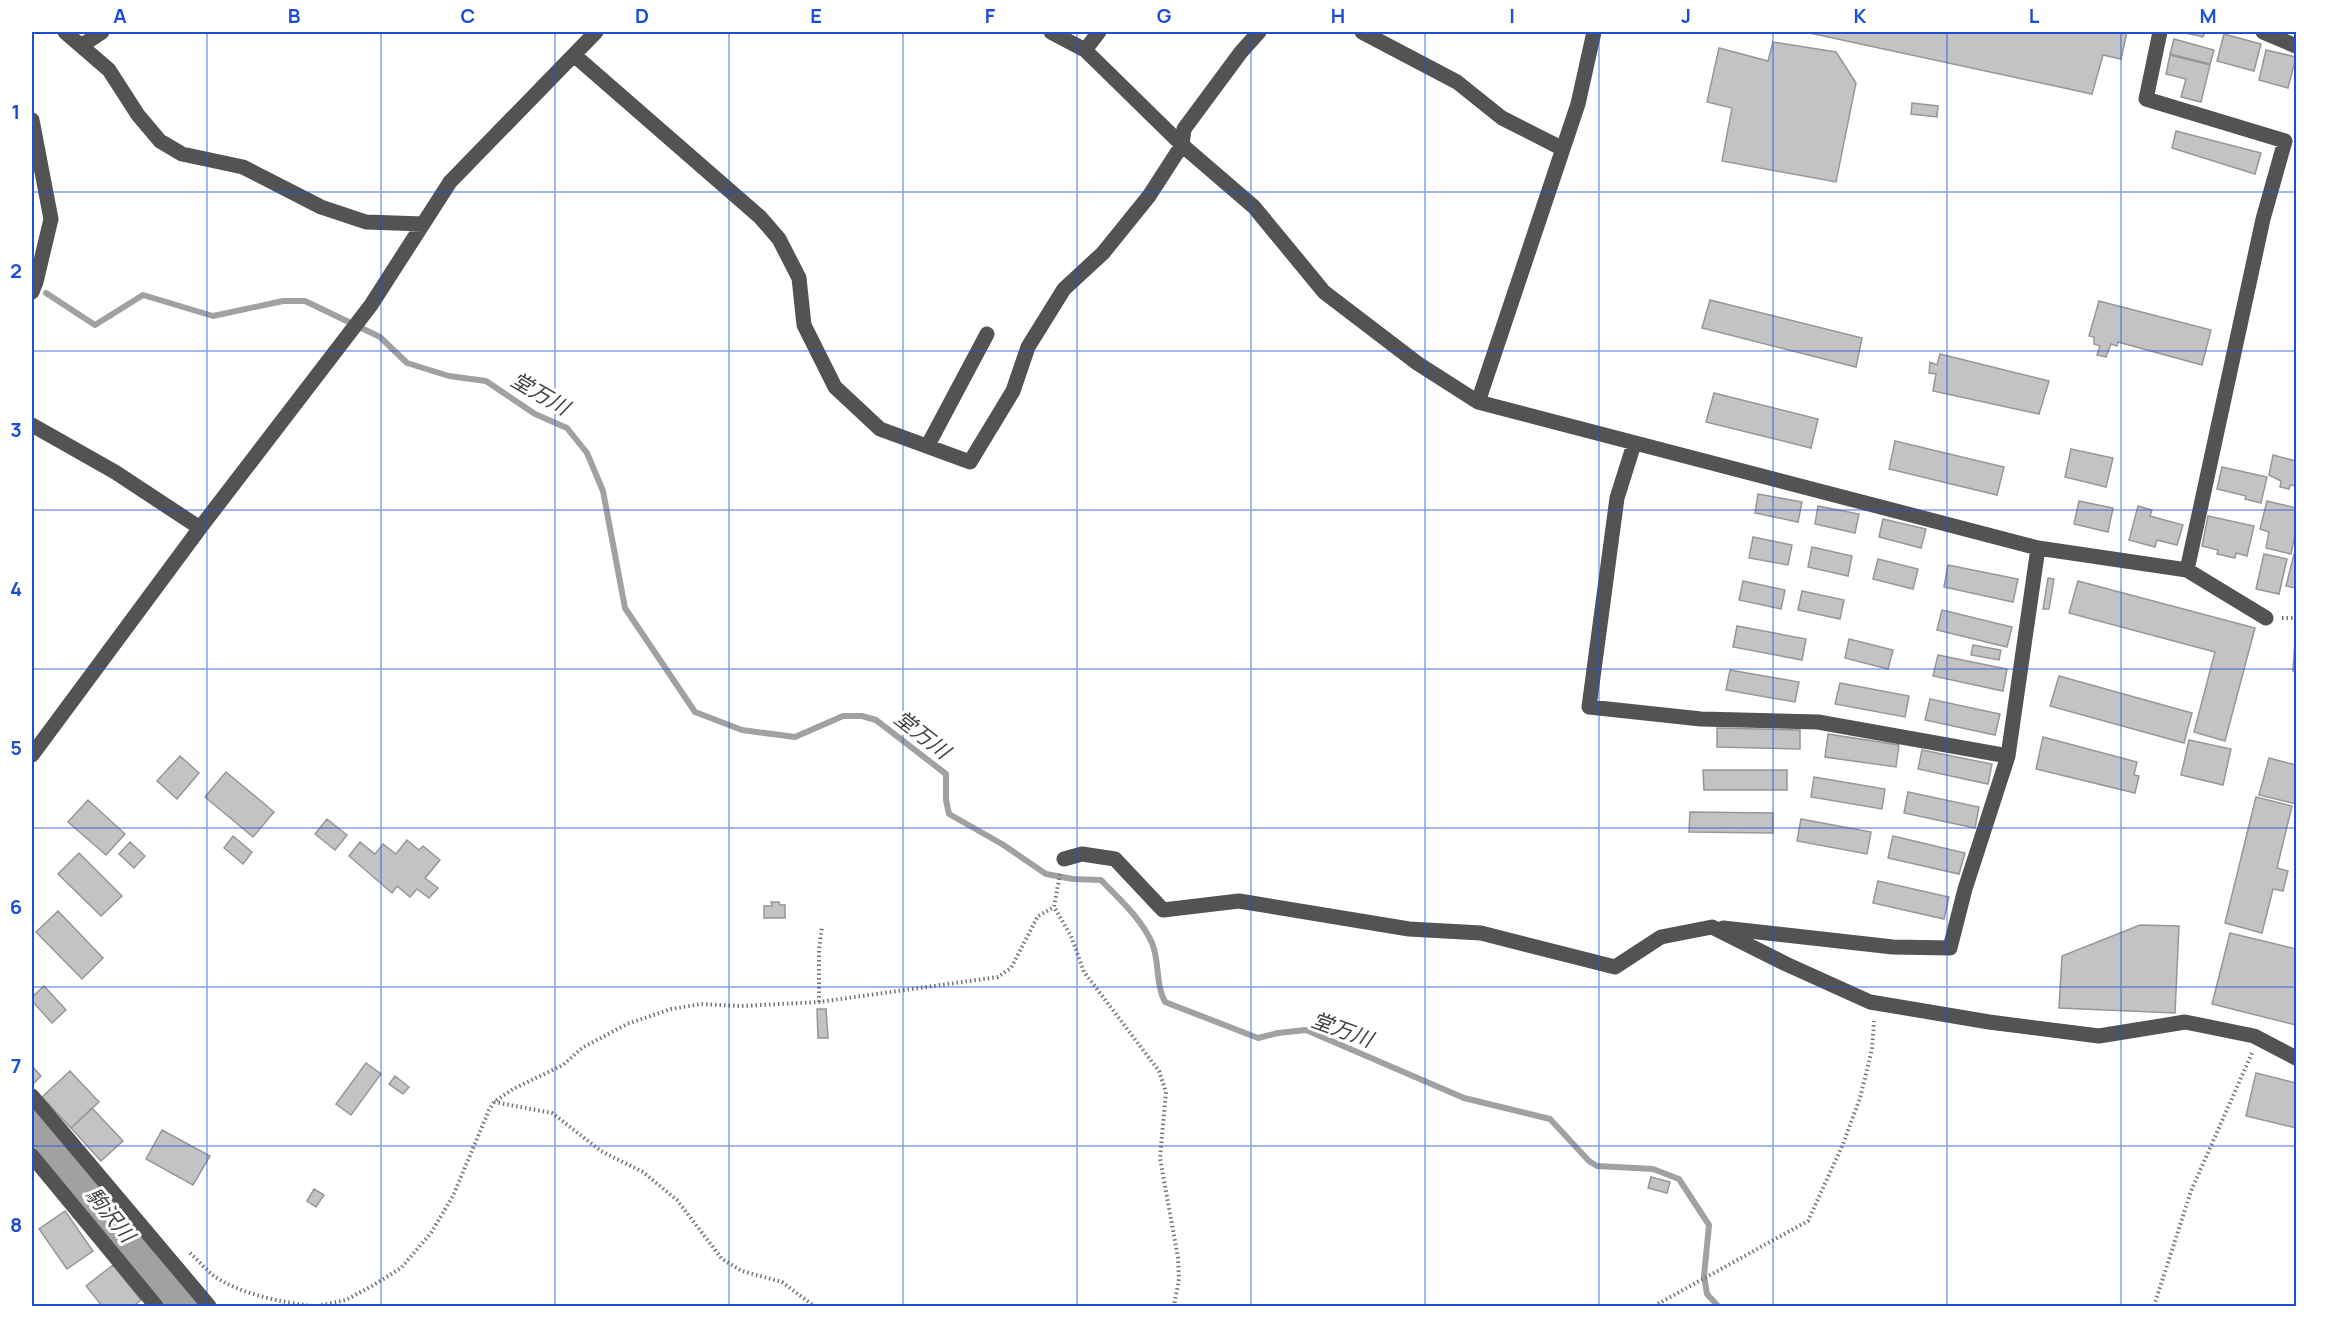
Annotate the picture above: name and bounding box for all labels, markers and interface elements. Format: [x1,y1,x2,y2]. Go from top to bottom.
text: A [113,2,127,29]
text: B [288,2,301,29]
text: C [461,2,475,29]
text: D [635,2,649,29]
text: E [810,2,822,29]
text: F [985,2,996,29]
text: G [1157,2,1172,29]
text: H [1331,2,1345,29]
text: I [1509,2,1515,29]
text: J [1681,2,1691,29]
text: K [1854,2,1867,29]
text: L [2029,2,2040,29]
text: M [2199,2,2217,29]
text: 1 [12,98,20,125]
text: 2 [10,257,22,284]
water label: 堂万川 [506,365,577,422]
text: 3 [10,416,22,443]
text: 4 [10,575,22,602]
water label: 堂万川 [889,704,958,766]
text: 5 [10,734,22,761]
text: 6 [10,893,22,920]
water label: 堂万川 [1308,1005,1379,1054]
text: 7 [11,1052,21,1079]
water label: 駒沢川 [80,1181,143,1249]
text: 8 [10,1211,22,1238]

